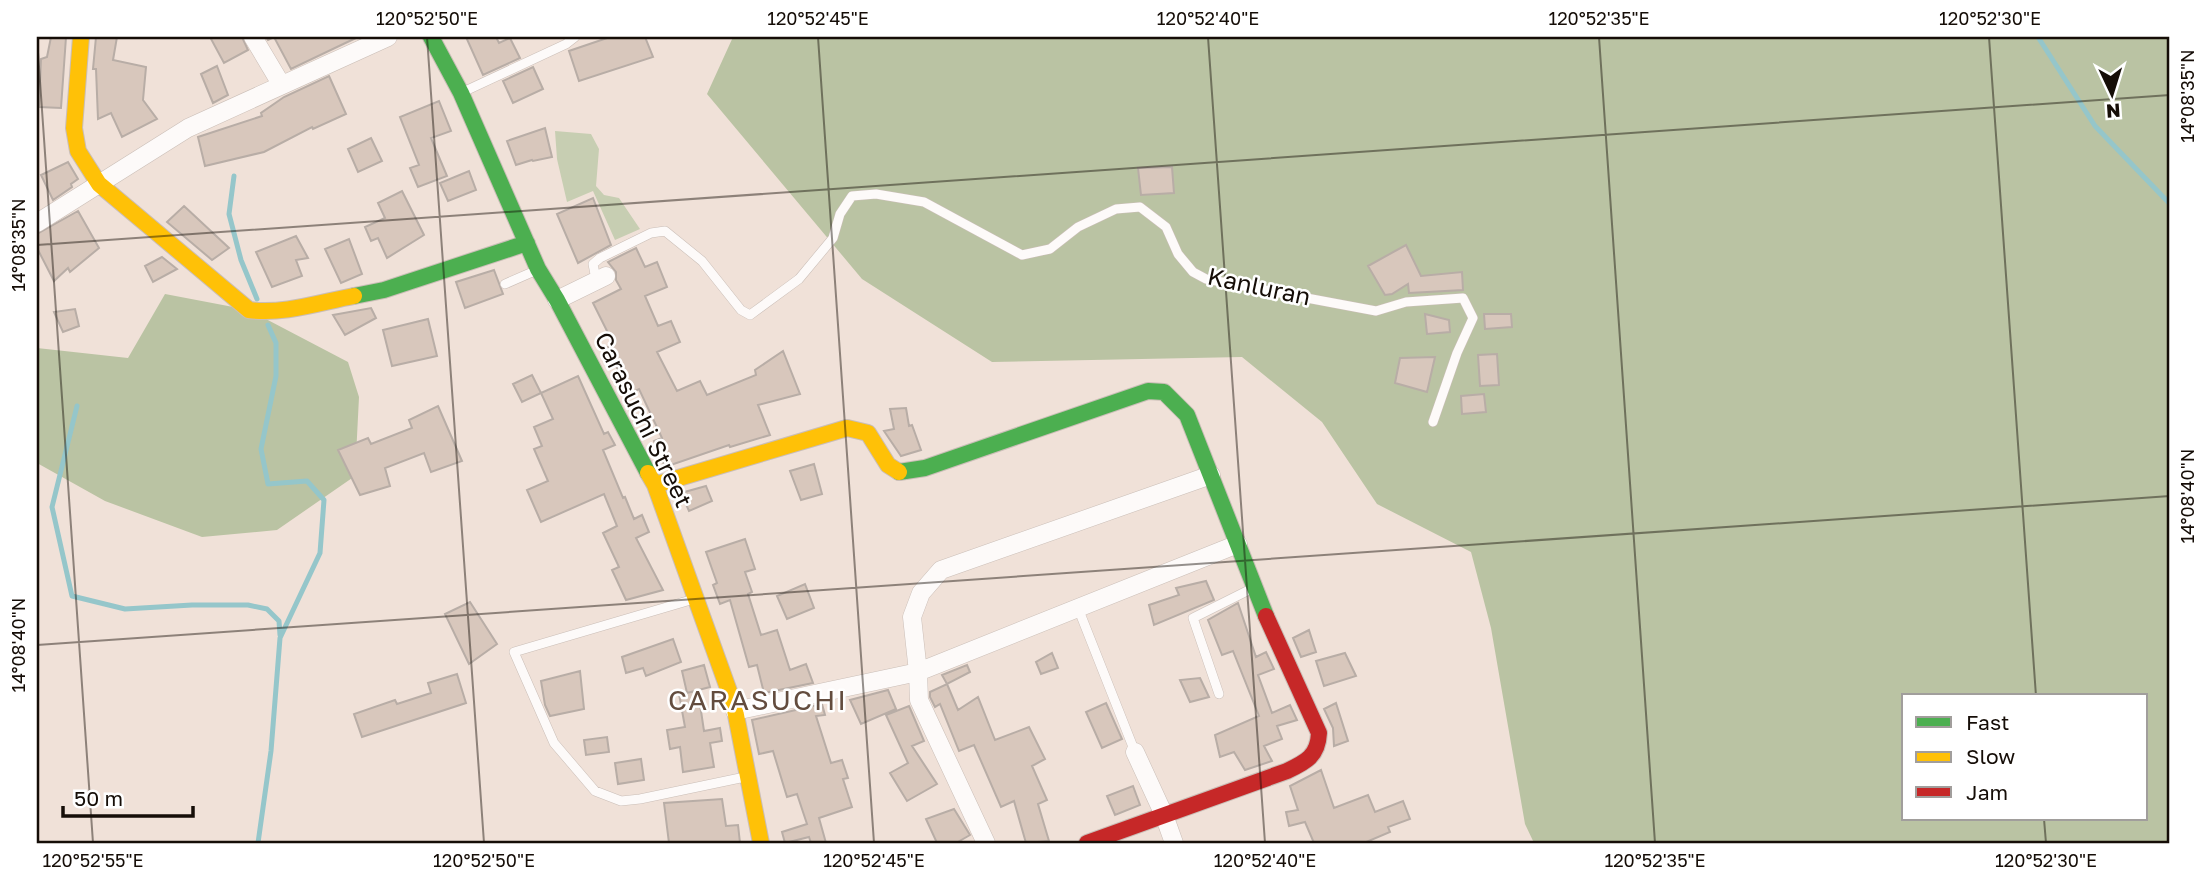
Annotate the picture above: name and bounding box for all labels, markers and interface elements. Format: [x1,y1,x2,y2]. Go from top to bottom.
text: 120°52'50"E [376,7,478,29]
text: 120°52'45"E [767,7,869,29]
text: 120°52'40"E [1157,7,1259,29]
text: 120°52'35"E [1548,7,1650,29]
text: 120°52'30"E [1939,7,2041,29]
text: 14°08'35"N [2176,49,2198,143]
north arrow [2078,60,2148,130]
text: N [2105,99,2121,123]
text: 14°08'35"N [7,198,29,292]
street label: Kanluran [1205,261,1313,311]
street label: Carasuchi Street [589,327,699,512]
text: 14°08'40"N [2176,449,2198,543]
text: 14°08'40"N [7,598,29,692]
district label: CARASUCHI [668,683,848,716]
legend [1902,694,2148,820]
text: Fast [1966,709,2009,735]
text: Slow [1966,743,2015,769]
scale bar [63,775,192,819]
text: Jam [1966,779,2008,805]
text: 50 m [74,785,123,811]
text: 120°52'55"E [42,849,144,871]
text: 120°52'50"E [433,849,535,871]
text: 120°52'45"E [823,849,925,871]
text: 120°52'40"E [1214,849,1316,871]
text: 120°52'35"E [1604,849,1706,871]
text: 120°52'30"E [1995,849,2097,871]

